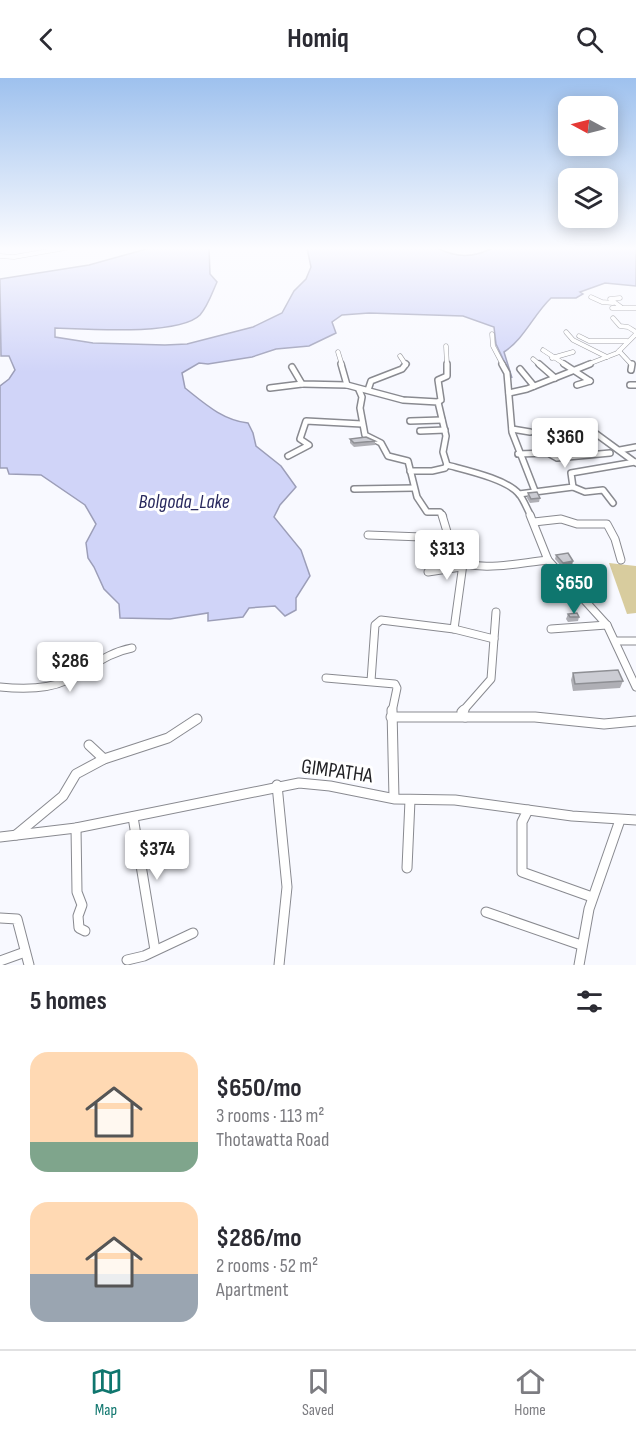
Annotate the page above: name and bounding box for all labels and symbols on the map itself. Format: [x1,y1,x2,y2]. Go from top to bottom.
north arrow [558,96,618,156]
pin: $360 [529,418,601,469]
water label: Bolgoda_Lake [139,490,230,514]
pin: $313 [411,530,483,581]
pin: $650 [538,564,610,615]
pin: $286 [34,642,106,693]
street label: GIMPATHA [300,754,375,789]
pin: $374 [121,830,193,881]

